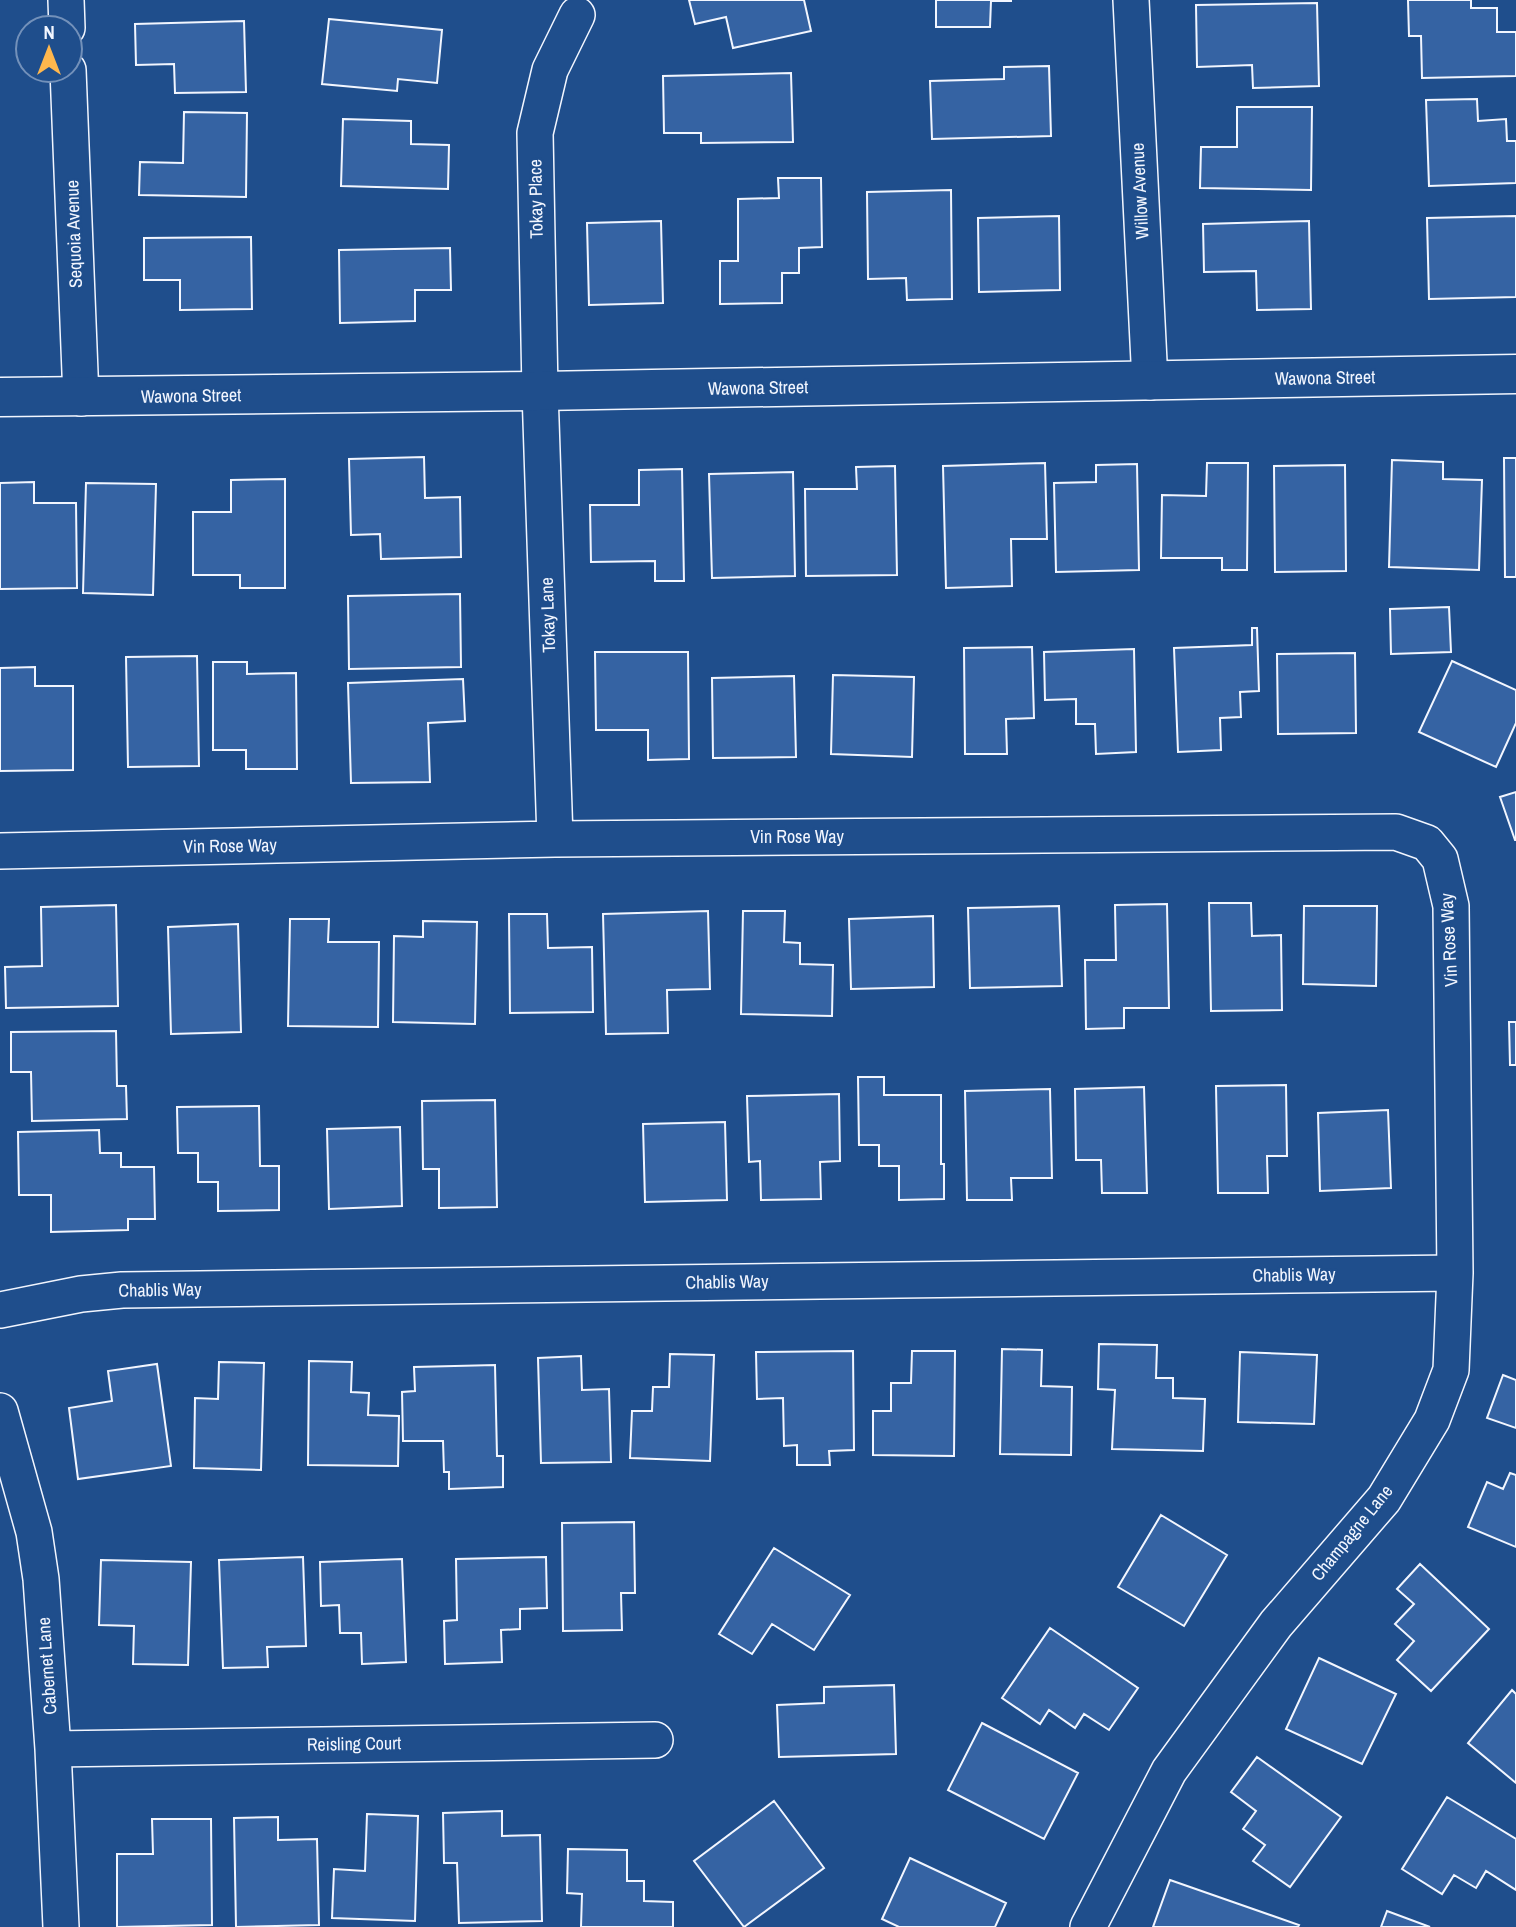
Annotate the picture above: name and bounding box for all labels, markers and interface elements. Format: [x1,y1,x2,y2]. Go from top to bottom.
north arrow [14,14,84,84]
text: N [43,19,55,45]
street label: Willow Avenue [1124,142,1155,240]
street label: Tokay Place [522,159,549,239]
street label: Sequoia Avenue [59,180,88,288]
street label: Wawona Street [1275,364,1375,391]
street label: Wawona Street [708,374,808,401]
street label: Wawona Street [141,382,241,409]
street label: Tokay Lane [534,577,561,653]
street label: Vin Rose Way [750,824,844,849]
street label: Vin Rose Way [183,832,278,859]
street label: Vin Rose Way [1434,892,1463,987]
street label: Chablis Way [1252,1261,1336,1288]
street label: Chablis Way [685,1268,769,1295]
street label: Chablis Way [118,1276,202,1303]
street label: Champagne Lane [1305,1479,1398,1586]
street label: Cabernet Lane [31,1616,62,1716]
street label: Reisling Court [307,1730,401,1757]

